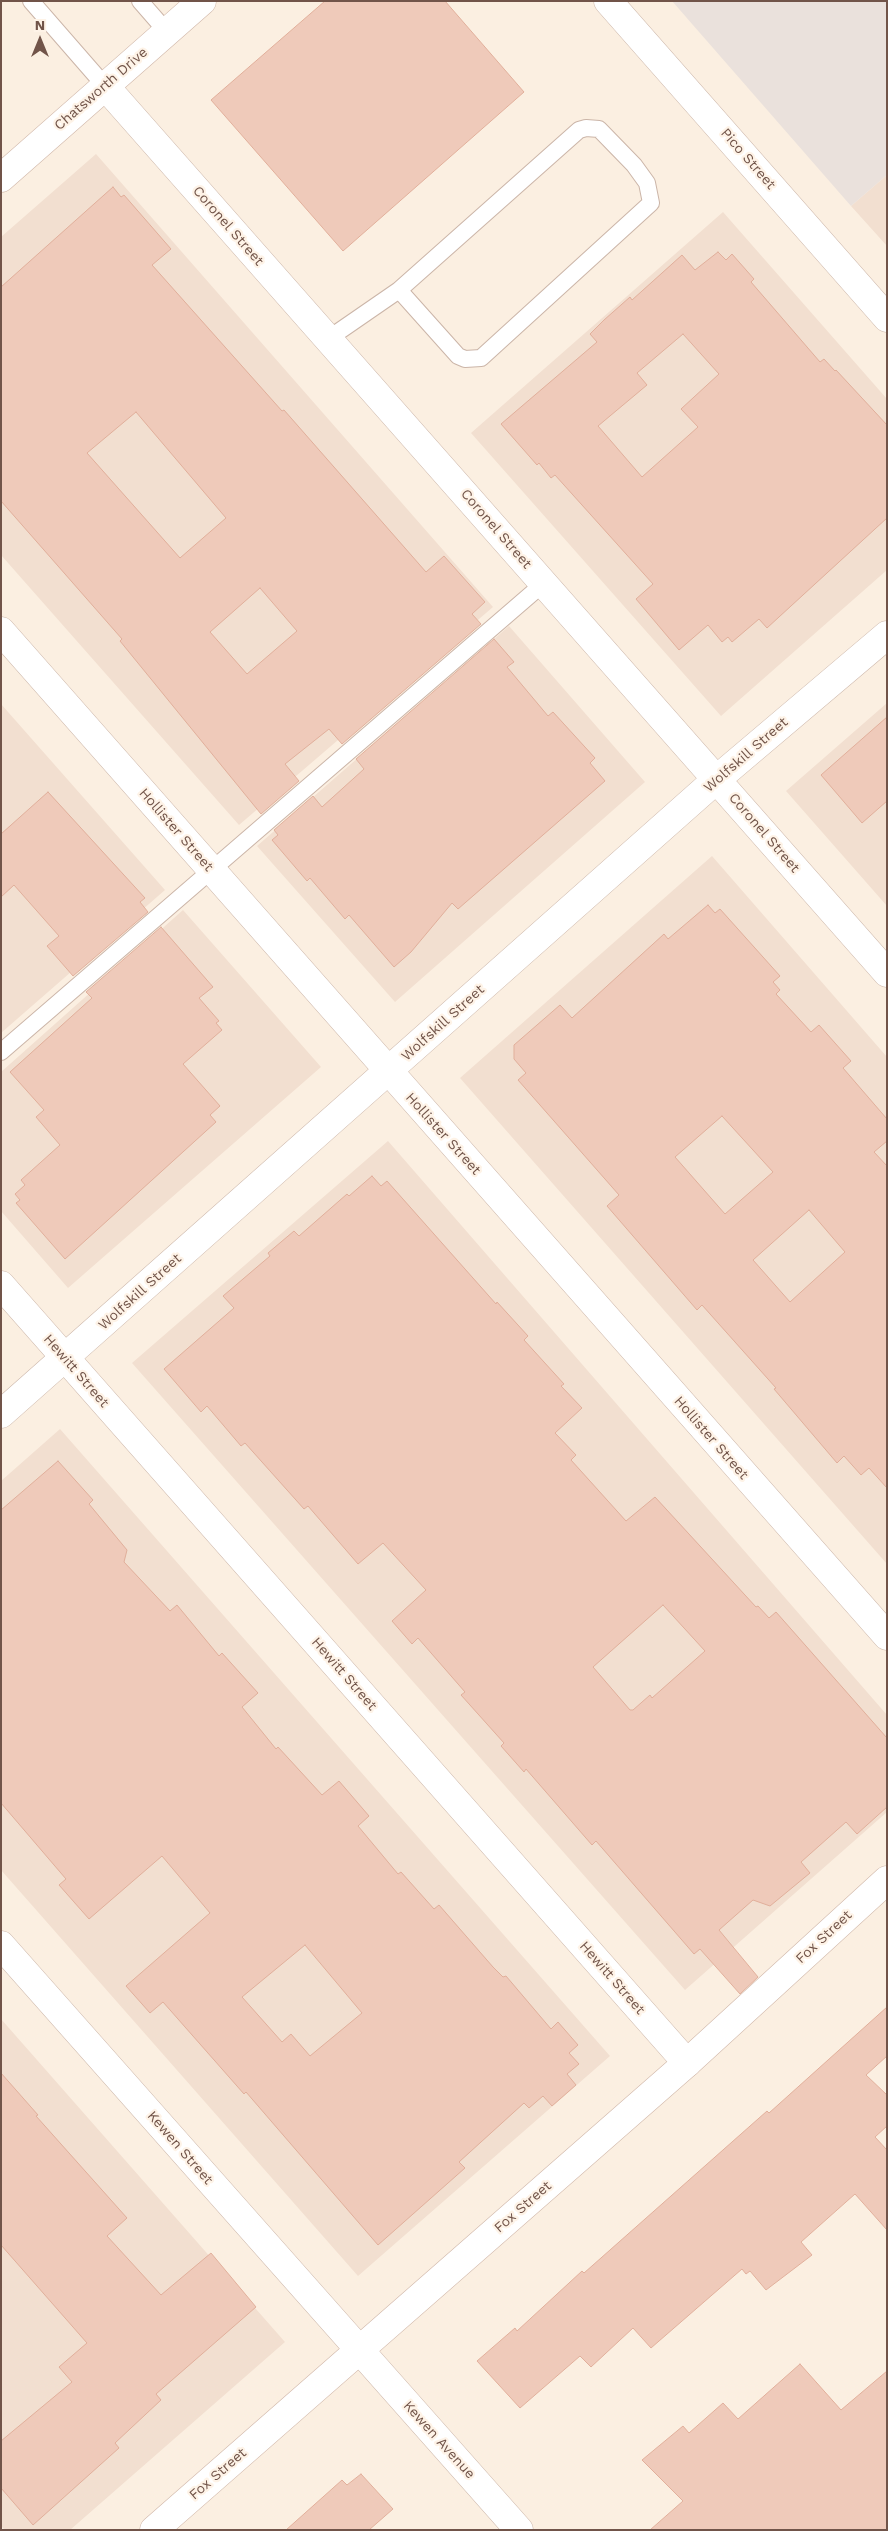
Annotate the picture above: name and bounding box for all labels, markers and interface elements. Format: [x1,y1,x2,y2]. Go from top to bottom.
north arrow [15,15,65,65]
text: N [35,17,45,33]
street label: Chatsworth Drive [51,44,151,134]
street label: Pico Street [717,125,779,193]
street label: Coronel Street [189,183,267,269]
street label: Coronel Street [457,486,535,572]
street label: Wolfskill Street [701,714,791,796]
street label: Hollister Street [135,785,217,875]
street label: Coronel Street [725,790,803,876]
street label: Wolfskill Street [398,981,488,1065]
street label: Hollister Street [402,1089,484,1179]
street label: Wolfskill Street [95,1250,185,1334]
street label: Hewitt Street [40,1331,112,1411]
street label: Hollister Street [670,1393,752,1483]
street label: Hewitt Street [308,1634,380,1714]
street label: Fox Street [793,1907,855,1967]
street label: Hewitt Street [576,1938,648,2018]
street label: Kewen Street [144,2108,216,2188]
street label: Fox Street [491,2178,555,2236]
street label: Kewen Avenue [400,2398,478,2482]
street label: Fox Street [186,2445,250,2503]

